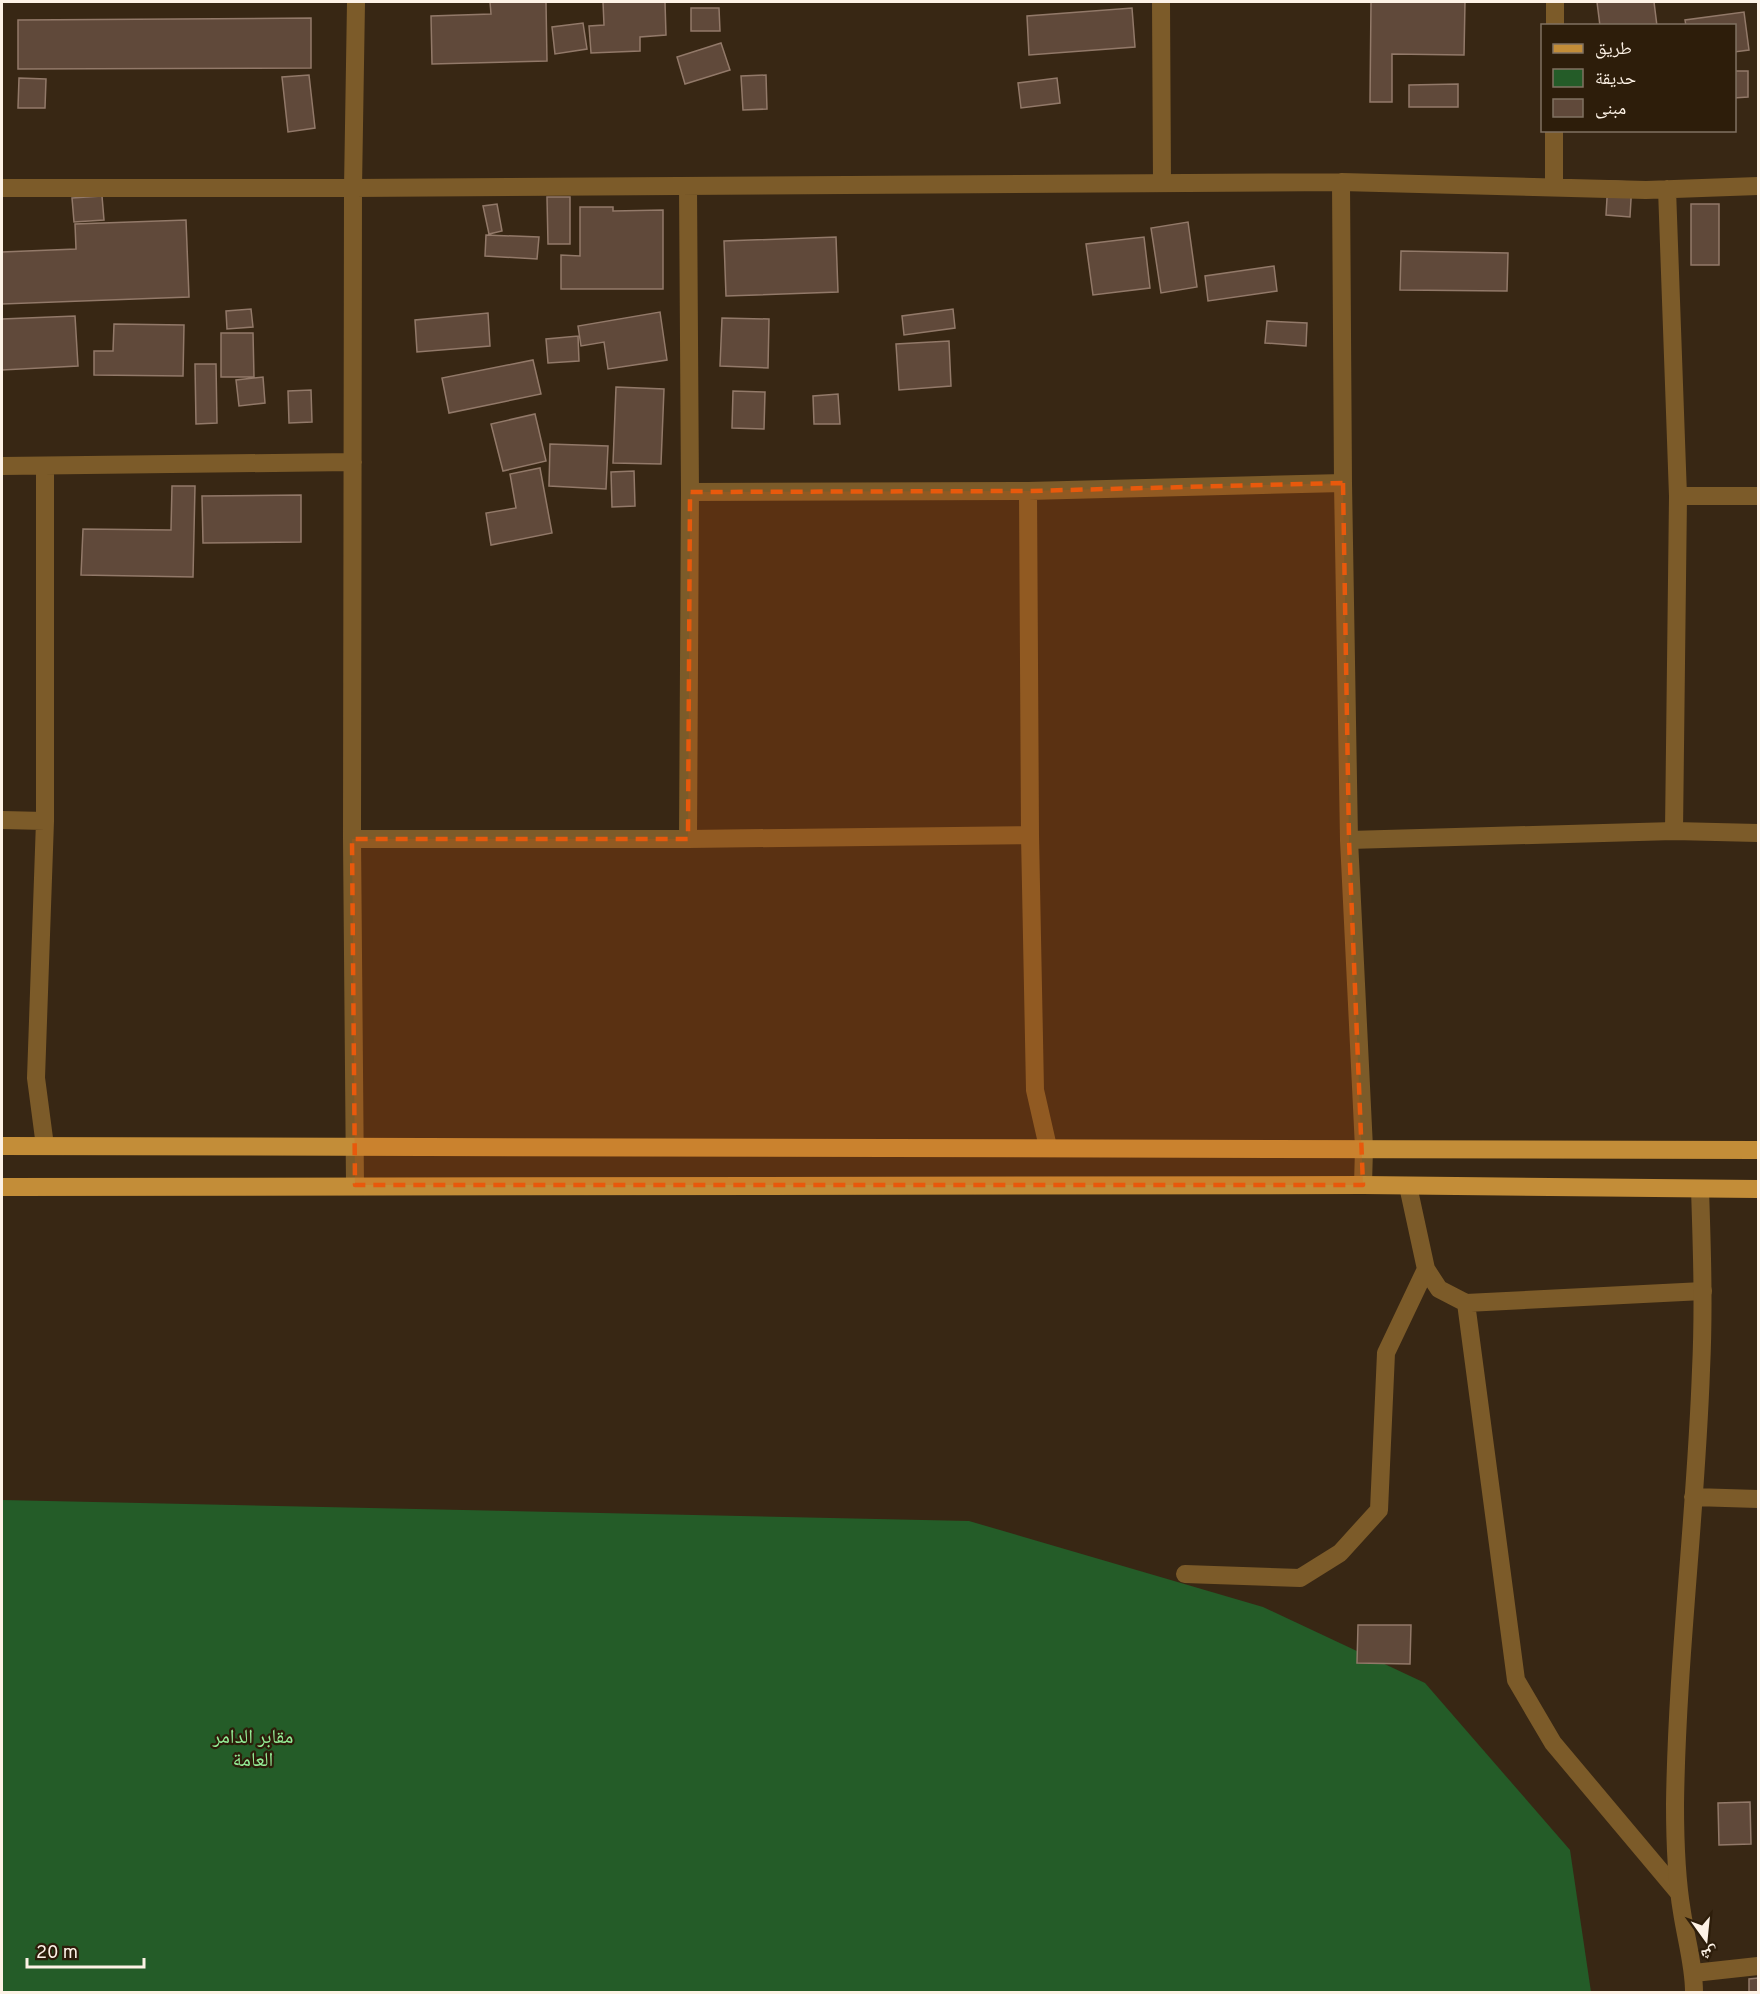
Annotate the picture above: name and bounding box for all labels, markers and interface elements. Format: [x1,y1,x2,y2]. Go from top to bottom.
legend [1541,24,1736,132]
text: طريق [1595,38,1632,61]
text: حديقة [1595,68,1636,91]
text: مبنى [1595,98,1626,121]
park label: مقابر الدامر العامة [212,1725,293,1774]
north arrow [1676,1910,1736,1970]
scale bar [27,1931,144,1969]
text: ش [1699,1941,1720,1964]
text: 20 m [36,1942,78,1965]

